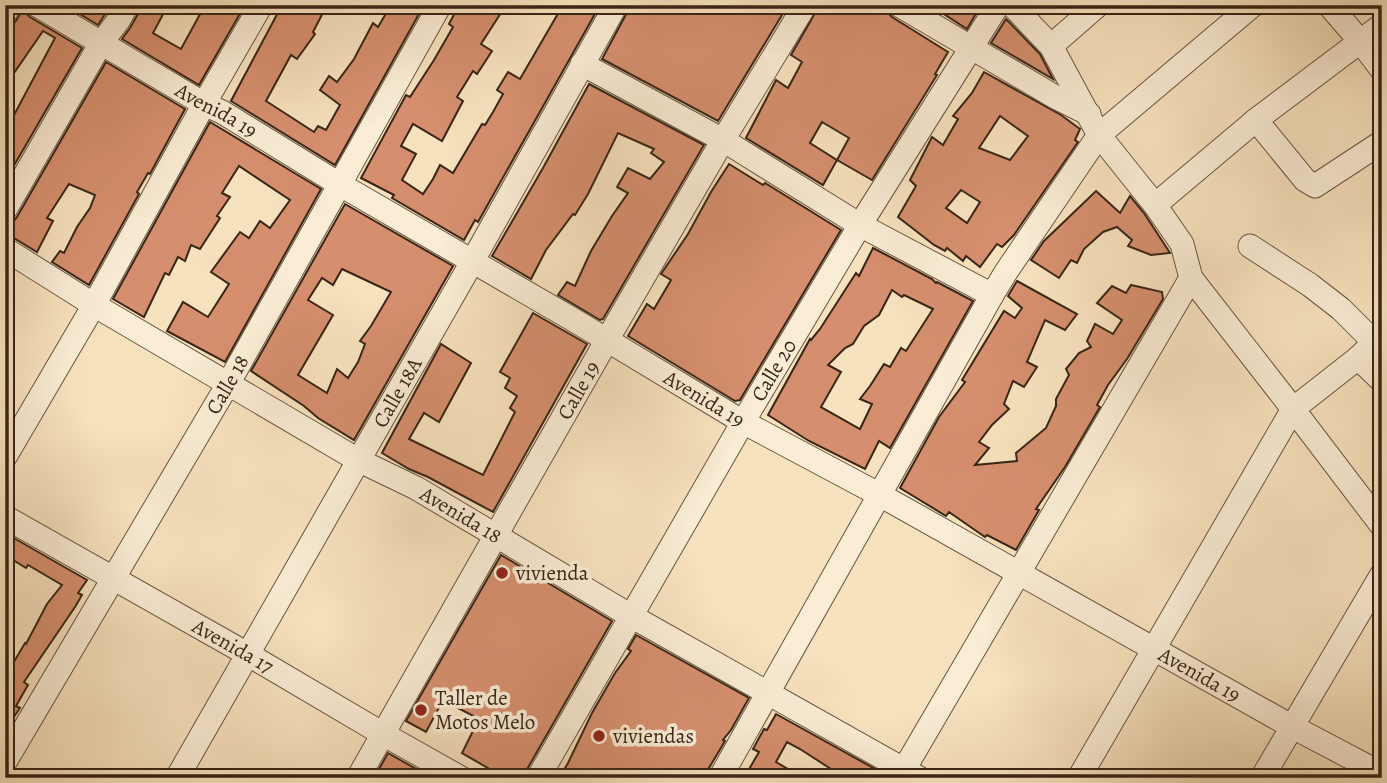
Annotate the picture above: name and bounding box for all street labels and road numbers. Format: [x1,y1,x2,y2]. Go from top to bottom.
street label: Avenida 19 [169,76,263,144]
street label: Calle 20 [744,334,803,407]
street label: Calle 18 [199,350,255,420]
street label: Calle 18A [366,352,429,433]
street label: Calle 19 [551,356,606,425]
street label: Avenida 19 [658,363,750,434]
street label: Avenida 18 [414,479,507,550]
street label: Avenida 17 [187,611,279,680]
street label: Avenida 19 [1153,640,1246,709]

